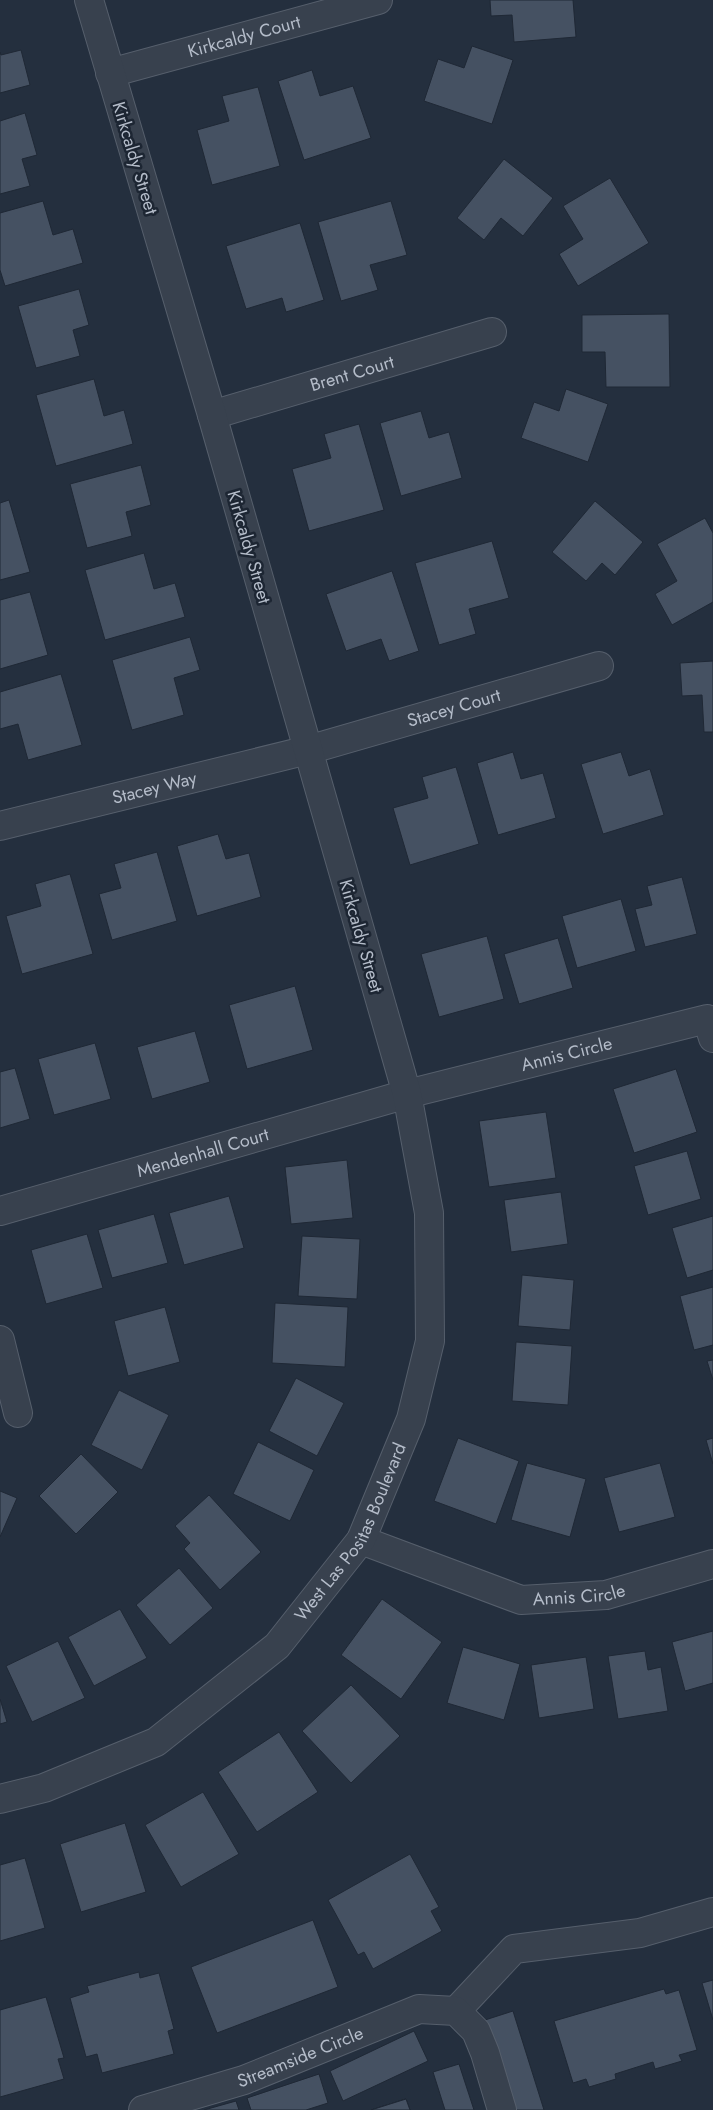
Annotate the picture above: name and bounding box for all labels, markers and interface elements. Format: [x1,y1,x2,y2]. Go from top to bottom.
street label: Kirkcaldy Court [185,9,304,64]
street label: Kirkcaldy Street [106,98,165,218]
street label: Brent Court [307,349,398,398]
street label: Kirkcaldy Street [220,487,278,607]
street label: Stacey Court [404,682,504,734]
street label: Stacey Way [109,765,199,811]
street label: Kirkcaldy Street [332,876,390,996]
street label: Annis Circle [518,1030,615,1078]
street label: Mendenhall Court [134,1121,273,1184]
street label: West Las Positas Boulevard [288,1439,413,1627]
street label: Annis Circle [532,1577,628,1612]
street label: Streamside Circle [234,2020,367,2094]

